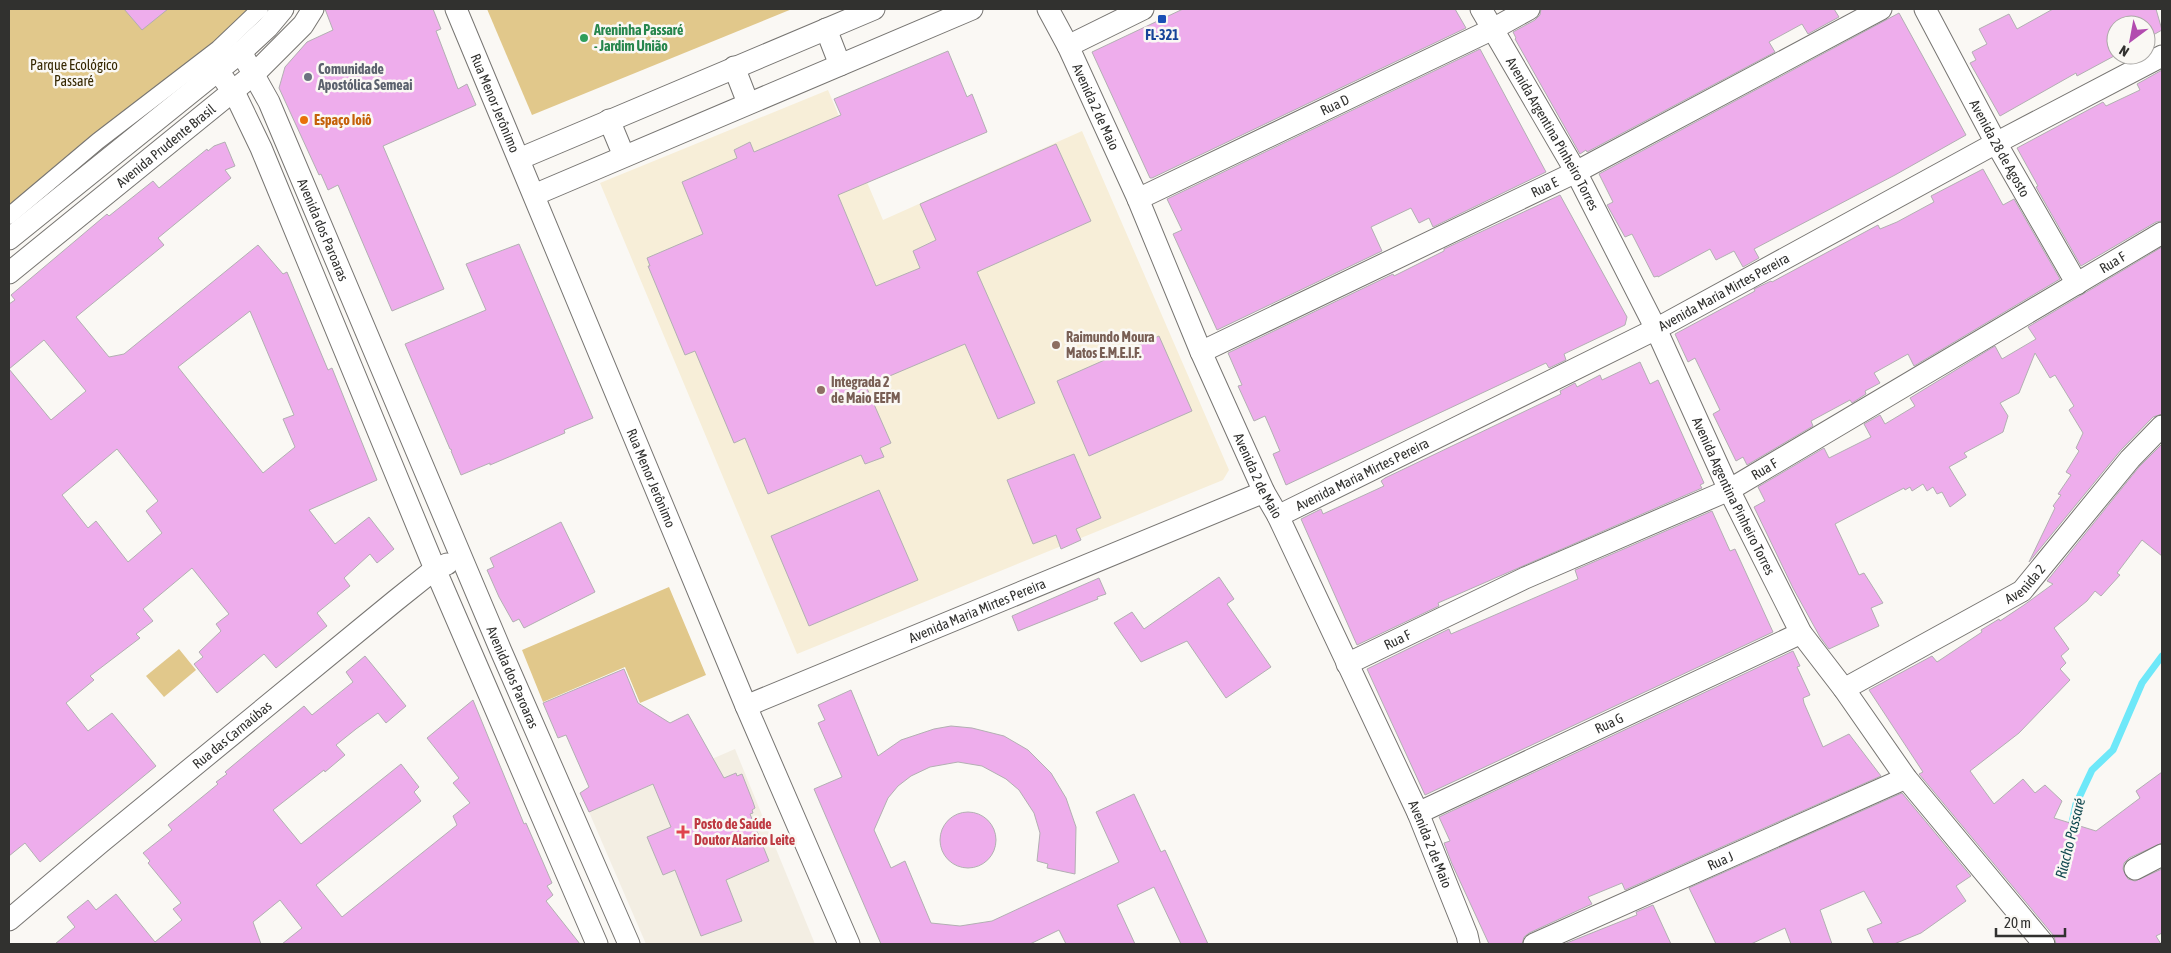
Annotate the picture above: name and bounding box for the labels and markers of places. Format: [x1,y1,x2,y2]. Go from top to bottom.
marker: FL-321 [1156,13,1168,25]
place label: Areninha Passaré - Jardim União [593,22,683,54]
place label: FL-321 [1145,27,1179,43]
marker: Areninha Passaré - Jardim União [578,32,590,44]
place label: Comunidade Apostólica Semeai [317,61,412,93]
marker: Comunidade Apostólica Semeai [302,71,314,83]
place label: Espaço Ioiô [314,112,372,128]
marker: Espaço Ioiô [298,114,310,126]
place label: Raimundo Moura Matos E.M.E.I.F. [1066,329,1155,361]
marker: Raimundo Moura Matos E.M.E.I.F. [1050,339,1062,351]
place label: Integrada 2 de Maio EEFM [831,374,900,406]
marker: Integrada 2 de Maio EEFM [815,384,827,396]
place label: Posto de Saúde Doutor Alarico Leite [694,816,795,848]
marker: Posto de Saúde Doutor Alarico Leite [676,825,690,839]

